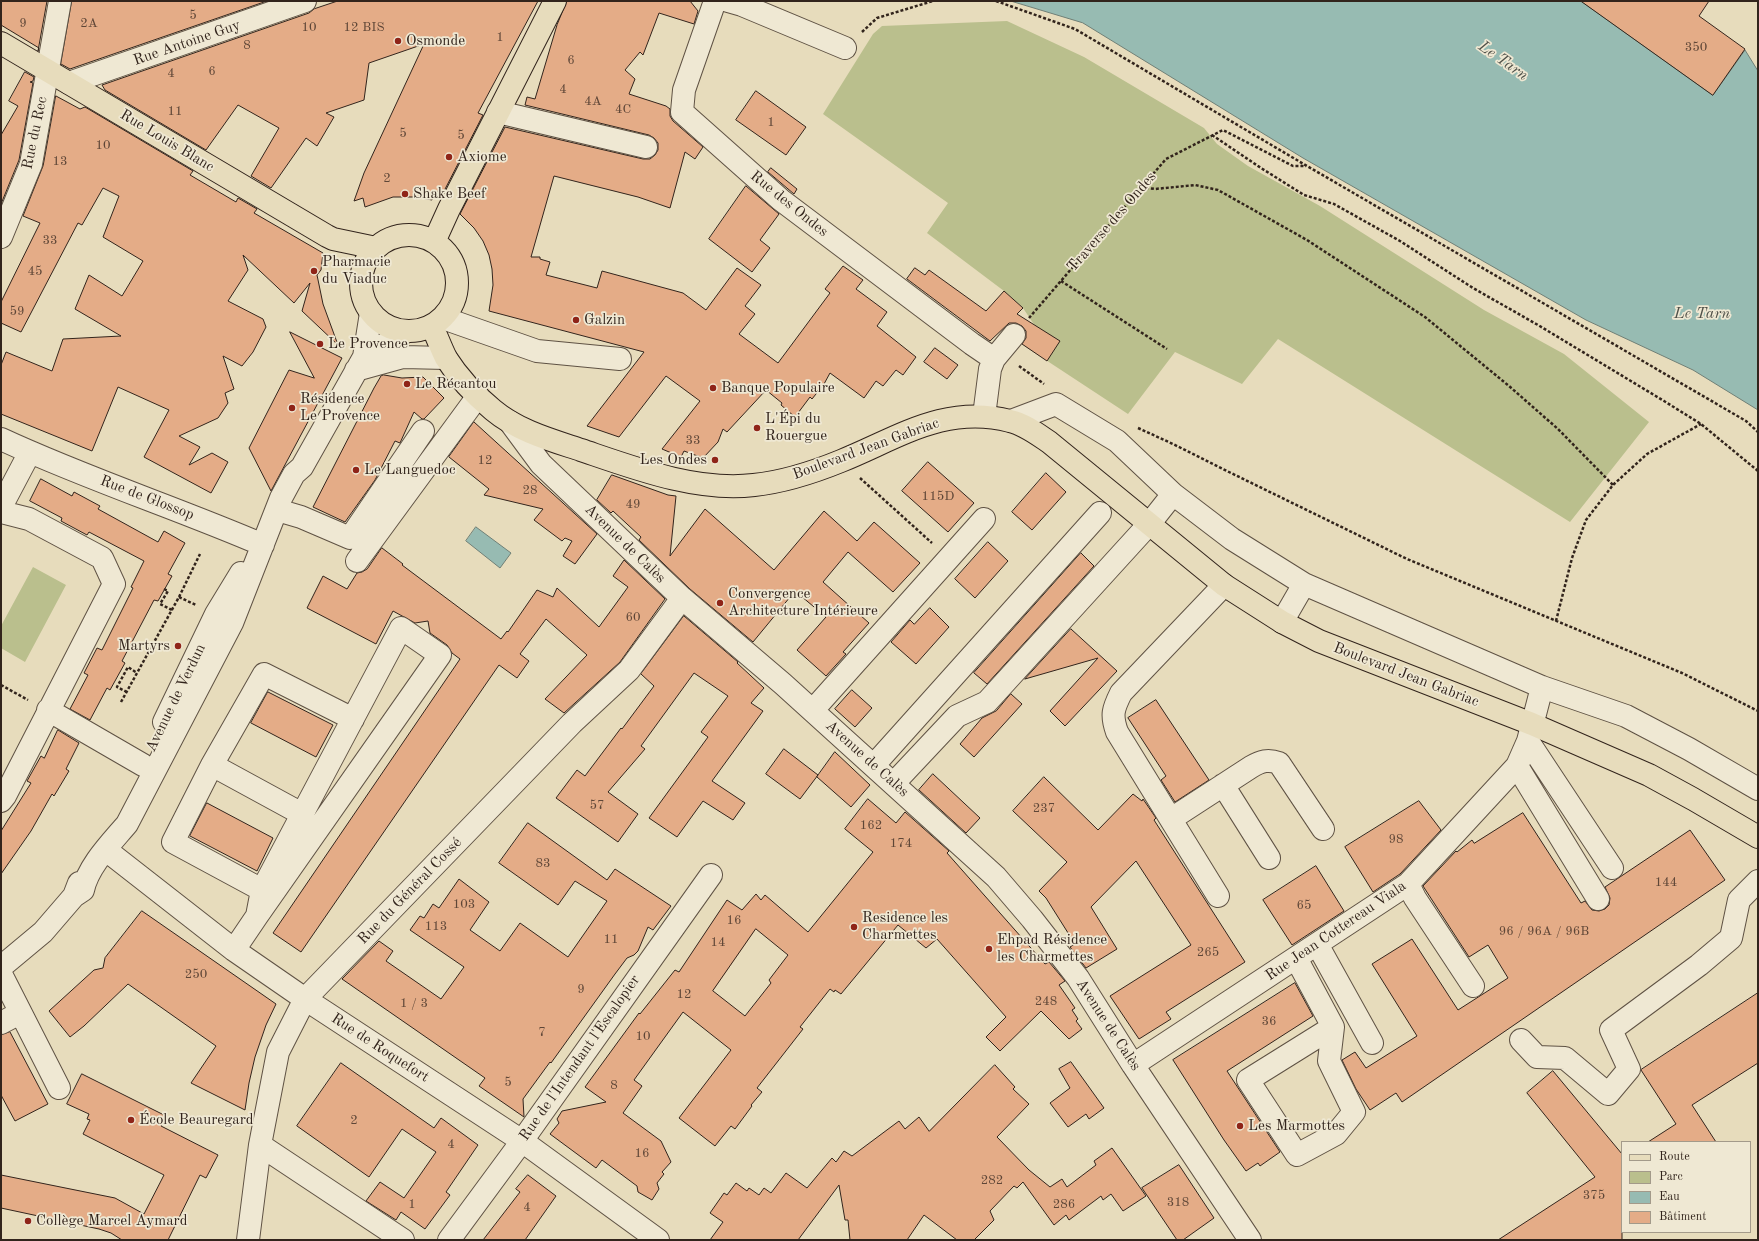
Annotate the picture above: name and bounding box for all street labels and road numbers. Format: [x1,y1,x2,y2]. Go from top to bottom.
street label: Rue Antoine Guy [131,16,243,70]
street label: Rue du Rec [18,95,52,171]
street label: Rue Louis Blanc [117,106,217,176]
street label: Rue des Ondes [746,167,832,241]
street label: Traverse des Ondes [1064,168,1160,276]
street label: Boulevard Jean Gabriac [790,414,942,484]
street label: Rue de Glossop [97,472,197,524]
street label: Avenue de Calès [581,501,669,587]
street label: Boulevard Jean Gabriac [1331,639,1481,711]
street label: Avenue de Verdun [142,641,210,755]
street label: Avenue de Calès [822,717,912,801]
street label: Rue du Général Cossé [354,834,466,948]
street label: Rue Jean Cottereau Viala [1262,877,1410,985]
street label: Rue de l'Intendant l'Escalopier [516,972,644,1144]
street label: Avenue de Calès [1072,976,1144,1074]
street label: Rue de Roquefort [328,1010,432,1086]

